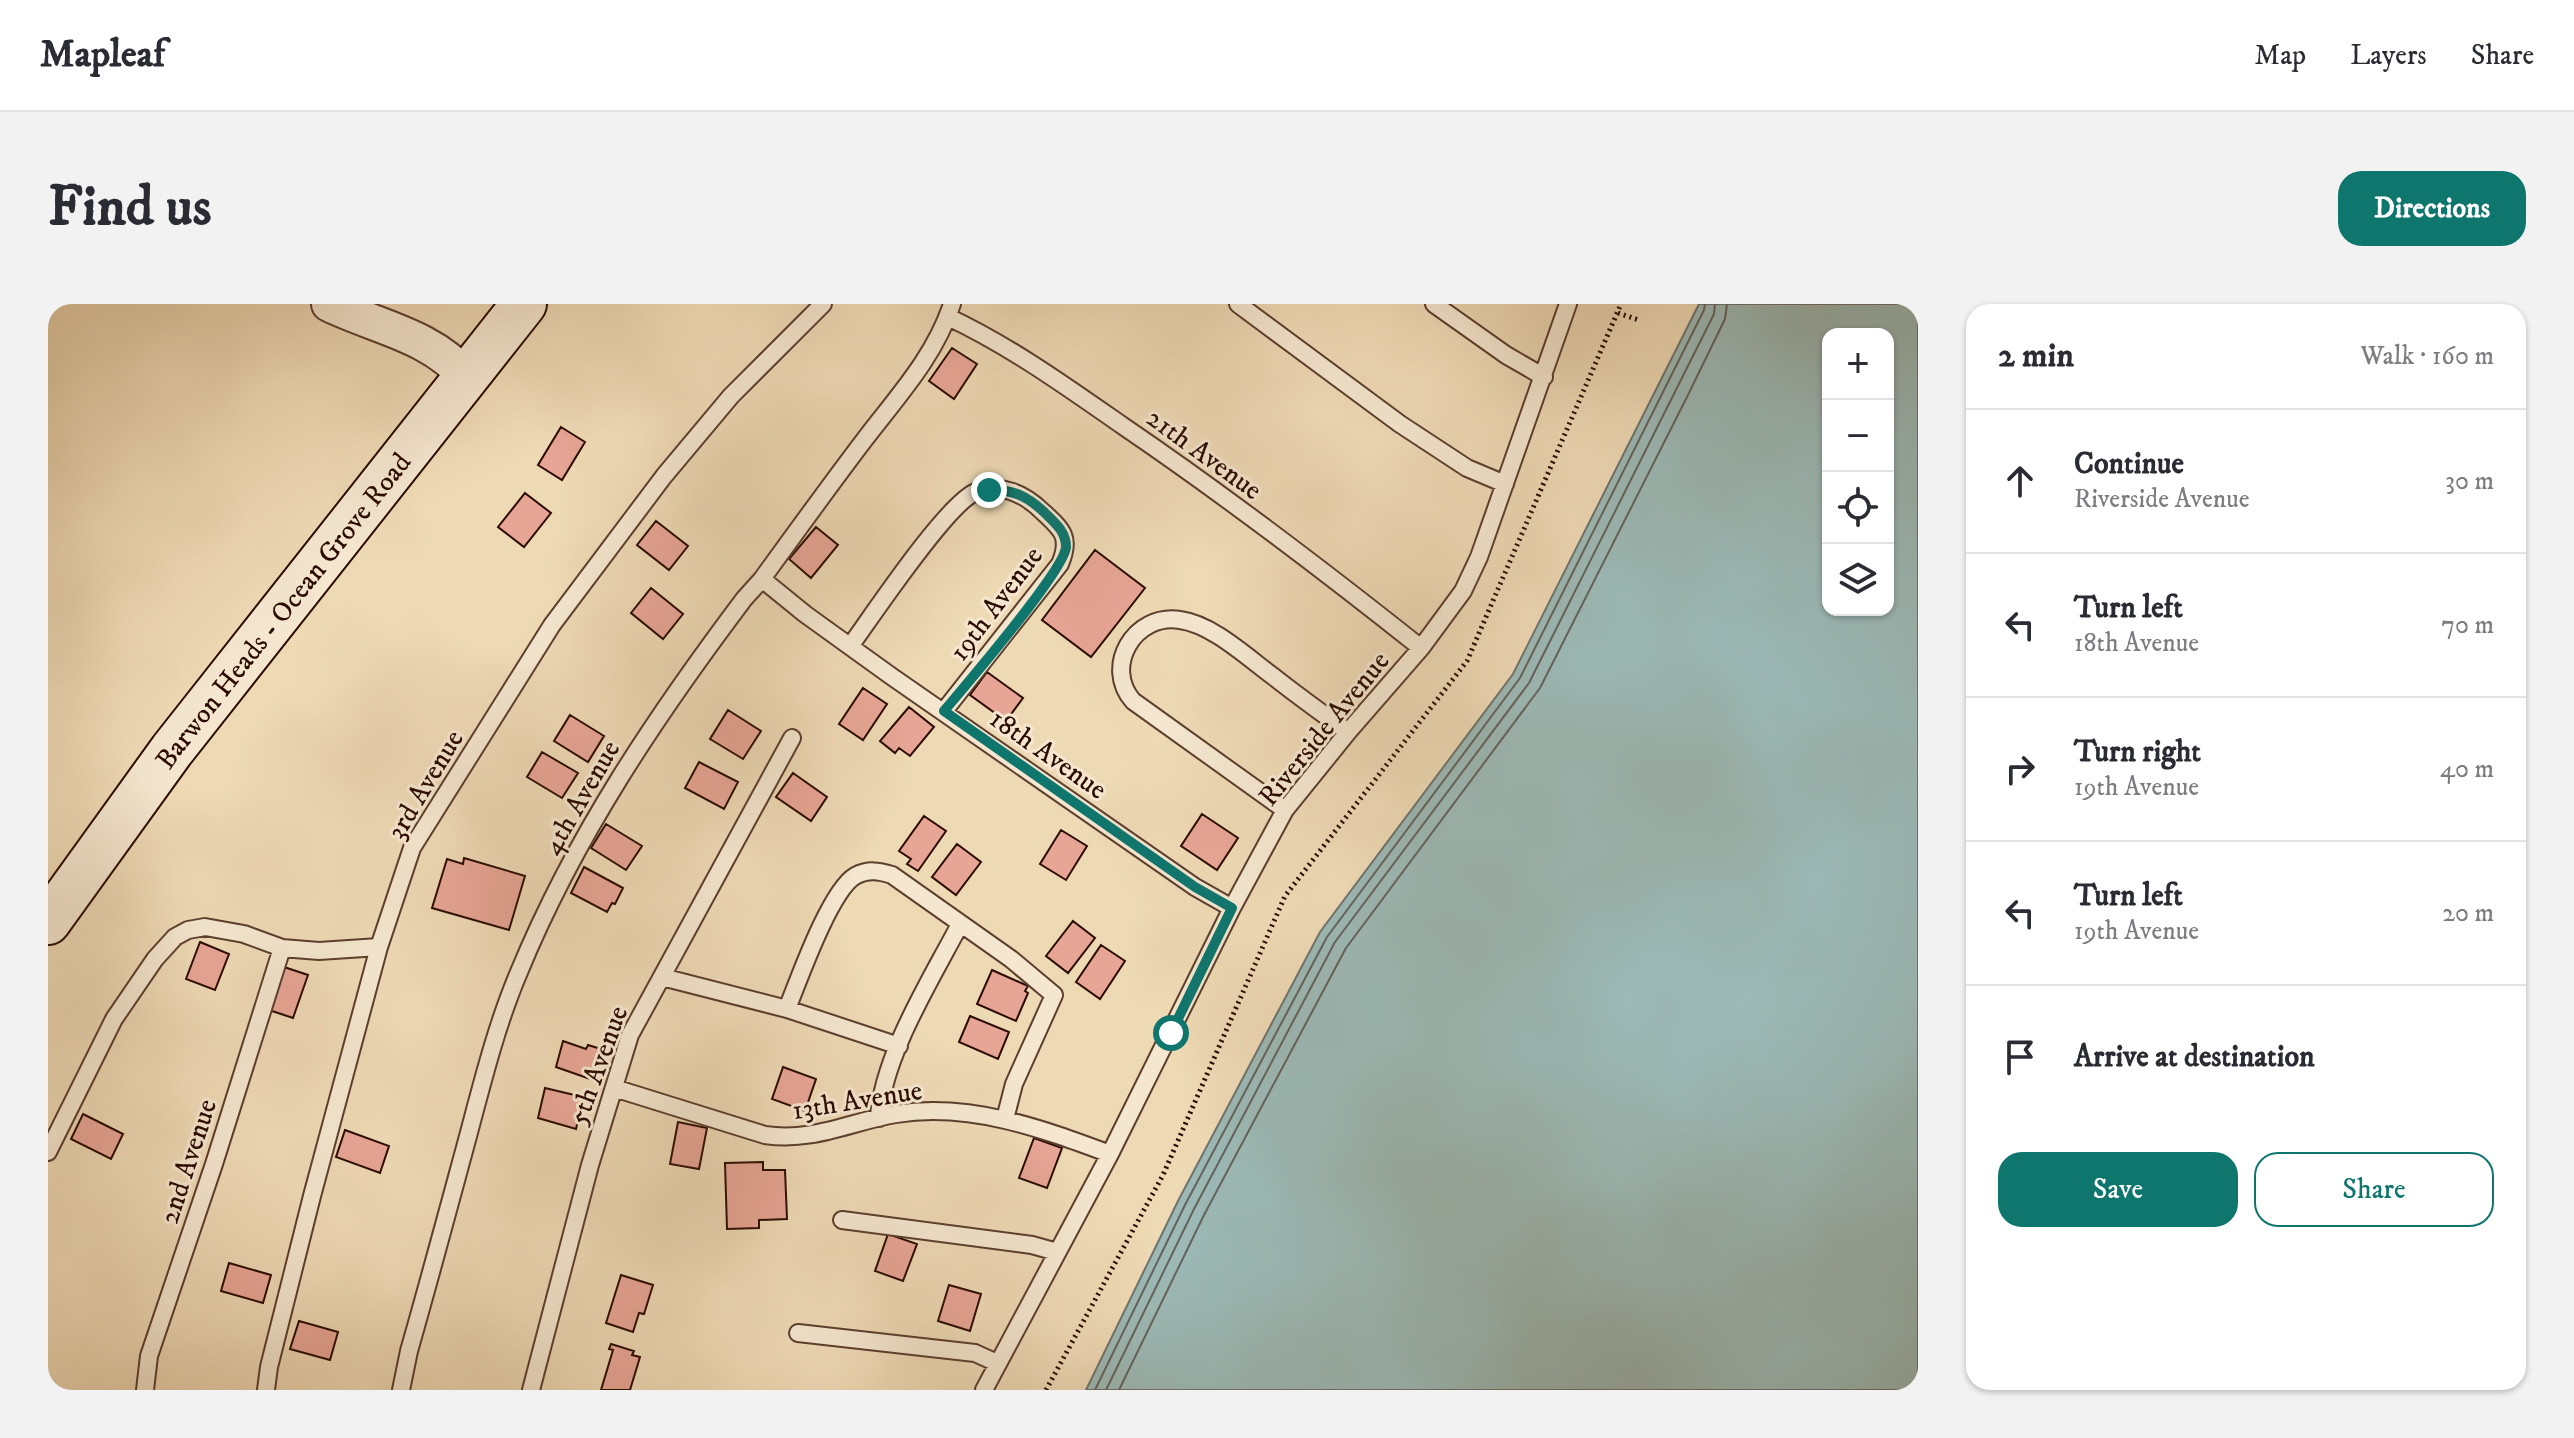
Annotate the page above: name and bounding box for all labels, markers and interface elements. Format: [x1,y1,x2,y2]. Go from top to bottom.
text: Mapleaf [40,31,165,79]
text: Map [2255,38,2306,73]
text: Layers [2350,38,2427,73]
text: Share [2471,38,2534,73]
button: Directions [2338,171,2526,246]
text: Find us [48,173,212,243]
map controls [1822,328,1894,616]
button: + [1822,328,1894,400]
text: 2 min [1998,335,2074,377]
text: Walk · 160 m [2361,340,2494,373]
button: − [1822,400,1894,472]
street label: 21th Avenue [1139,401,1269,508]
street label: Barwon Heads - Ocean Grove Road [148,446,419,776]
text: Continue [2074,446,2184,483]
icon: ahead [1998,459,2042,503]
text: 30 m [2445,465,2494,498]
route end [971,472,1007,508]
button: locate [1822,472,1894,544]
text: Riverside Avenue [2074,483,2249,516]
street label: 19th Avenue [942,540,1051,668]
button: layers [1822,544,1894,616]
text: Turn left [2074,590,2183,627]
icon: left [1998,603,2042,647]
text: 70 m [2441,609,2494,642]
text: 18th Avenue [2074,627,2199,660]
street label: Riverside Avenue [1251,644,1397,813]
street label: 18th Avenue [983,701,1113,807]
street label: 3rd Avenue [379,724,472,846]
street label: 4th Avenue [535,734,628,861]
text: Turn right [2074,734,2201,771]
icon: right [1998,747,2042,791]
text: 40 m [2440,753,2494,786]
text: 19th Avenue [2074,771,2199,804]
text: Turn left [2074,878,2183,915]
icon: left [1998,891,2042,935]
text: 20 m [2442,897,2494,930]
text: 19th Avenue [2074,915,2199,948]
street label: 5th Avenue [561,1001,636,1130]
route start [1153,1015,1189,1051]
icon: arrive [1998,1035,2042,1079]
text: Arrive at destination [2074,1039,2315,1076]
street label: 13th Avenue [790,1073,925,1128]
street label: 2nd Avenue [152,1095,225,1228]
button: Save [1998,1152,2238,1227]
button: Share [2254,1152,2494,1227]

